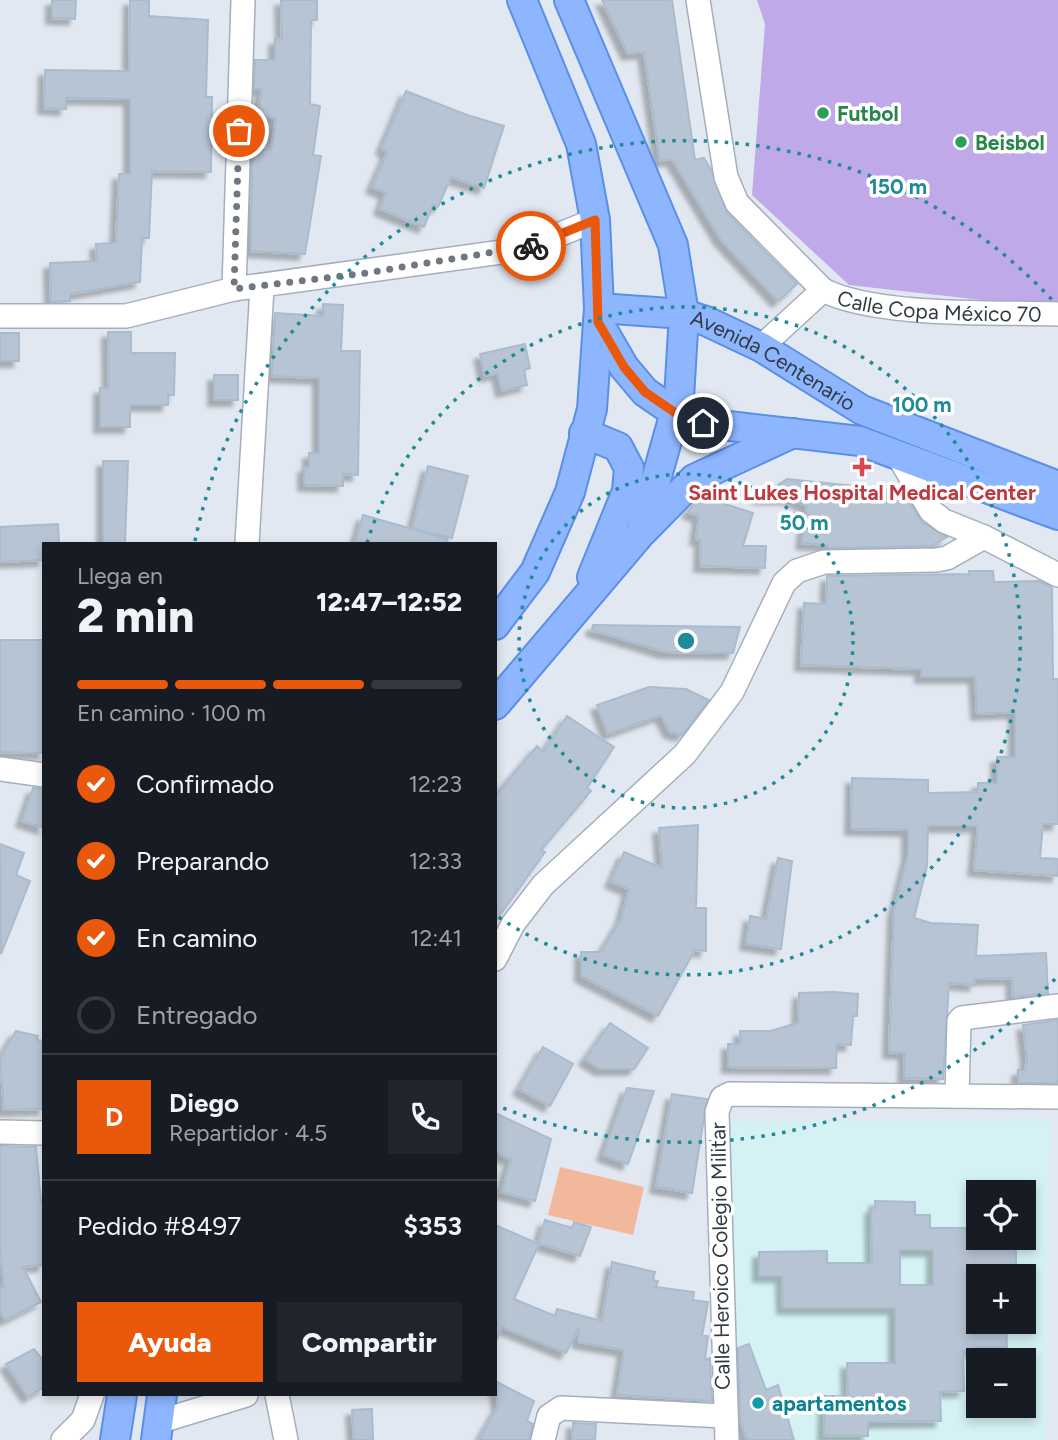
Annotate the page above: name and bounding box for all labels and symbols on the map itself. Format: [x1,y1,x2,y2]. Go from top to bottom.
pin [209,101,269,161]
place label: Futbol [837,101,899,126]
marker: Futbol [815,105,831,121]
place label: Beisbol [975,130,1045,155]
marker: Beisbol [953,134,969,150]
text: 150 m [869,174,927,199]
courier [496,211,566,281]
street label: Calle Copa México 70 [834,284,1042,326]
street label: Avenida Centenario [688,305,861,416]
text: 100 m [892,392,952,417]
pin [673,393,733,453]
marker: Saint Lukes Hospital Medical Center [852,457,872,477]
place label: Saint Lukes Hospital Medical Center [688,480,1036,505]
text: 50 m [779,510,829,535]
centre of rings [674,629,698,653]
street label: Calle Heroico Colegio Militar [705,1122,735,1390]
place label: apartamentos [772,1391,907,1416]
marker: apartamentos [750,1395,766,1411]

